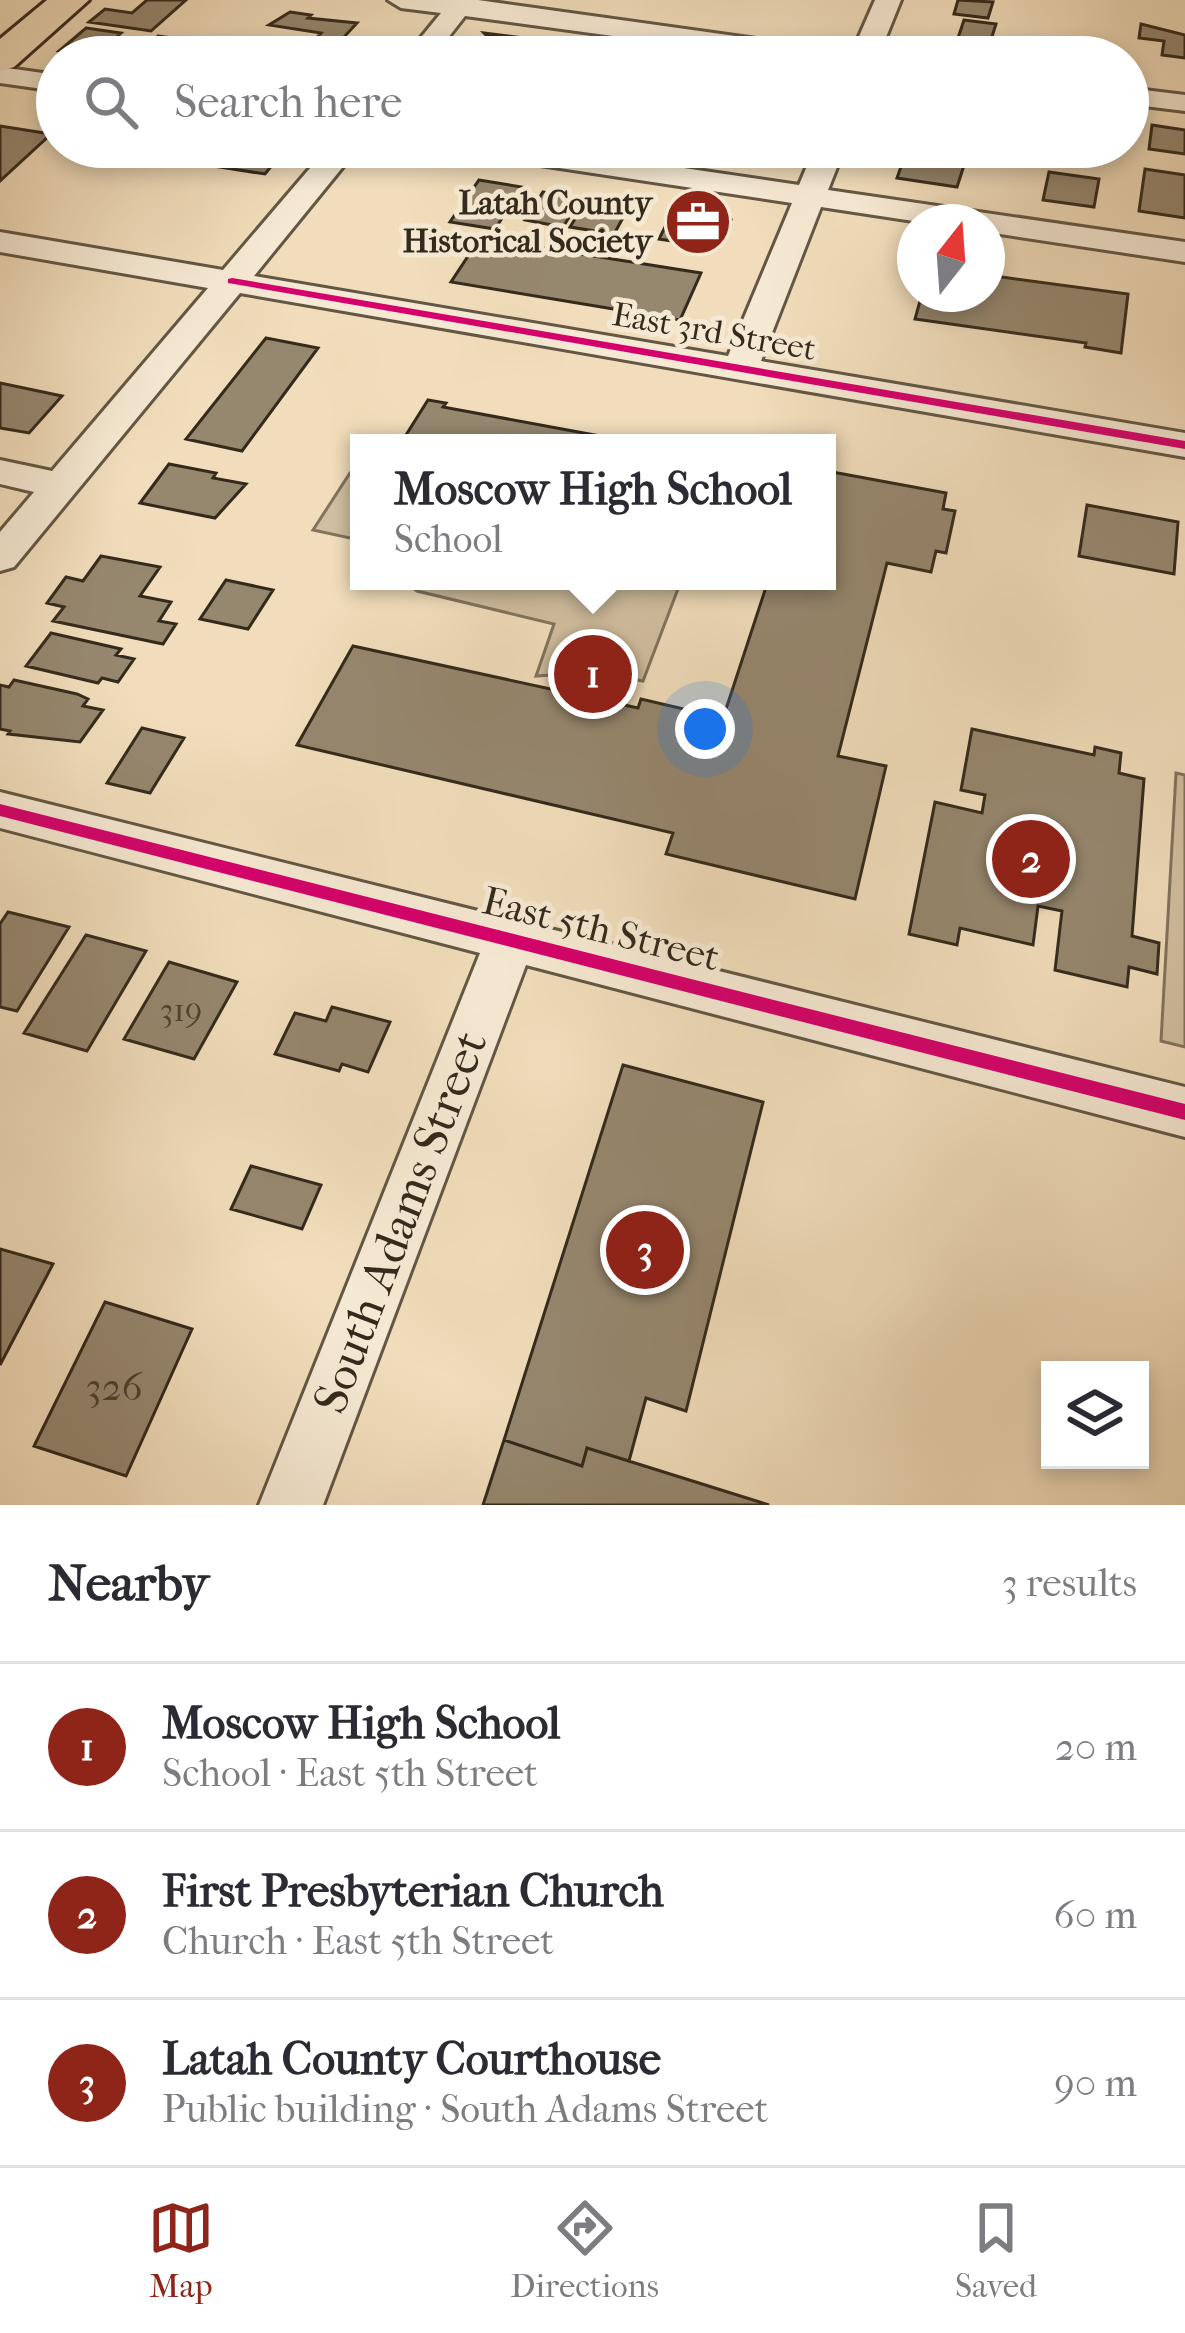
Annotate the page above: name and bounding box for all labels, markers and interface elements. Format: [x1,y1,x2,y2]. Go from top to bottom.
search box [36,36,1149,168]
icon: search [78,69,144,135]
text: Search here [174,76,402,129]
place label: Latah County Historical Society [403,184,654,261]
office icon: Latah County Historical Society [663,187,733,257]
north arrow [897,204,1005,312]
street label: East 3rd Street [609,295,819,369]
popup [350,434,836,590]
text: Moscow High School [394,463,792,516]
text: School [394,516,503,562]
pin: 1 [554,629,632,719]
your location [675,699,735,759]
pin: 2 [992,814,1070,904]
street label: East 5th Street [478,877,724,981]
house number: 319 [160,991,202,1030]
street label: South Adams Street [301,1023,499,1421]
pin: 3 [606,1205,684,1295]
map controls [1041,1361,1149,1469]
button: layers [1041,1361,1149,1469]
house number: 326 [85,1364,143,1410]
text: Nearby [48,1553,209,1613]
text: 3 results [1002,1560,1137,1606]
text: Moscow High School [162,1697,560,1750]
text: 1 [80,1724,94,1770]
text: 20 m [1055,1724,1137,1770]
text: School · East 5th Street [162,1750,538,1796]
text: First Presbyterian Church [162,1865,664,1918]
text: 2 [77,1892,97,1938]
text: 60 m [1054,1892,1137,1938]
text: Church · East 5th Street [162,1918,554,1964]
text: Latah County Courthouse [162,2033,661,2086]
text: 3 [79,2060,95,2106]
text: 90 m [1054,2060,1137,2106]
text: Public building · South Adams Street [162,2086,769,2132]
tab: Map [148,2195,214,2306]
tab: Directions [510,2195,659,2306]
tab: Saved [955,2195,1037,2306]

